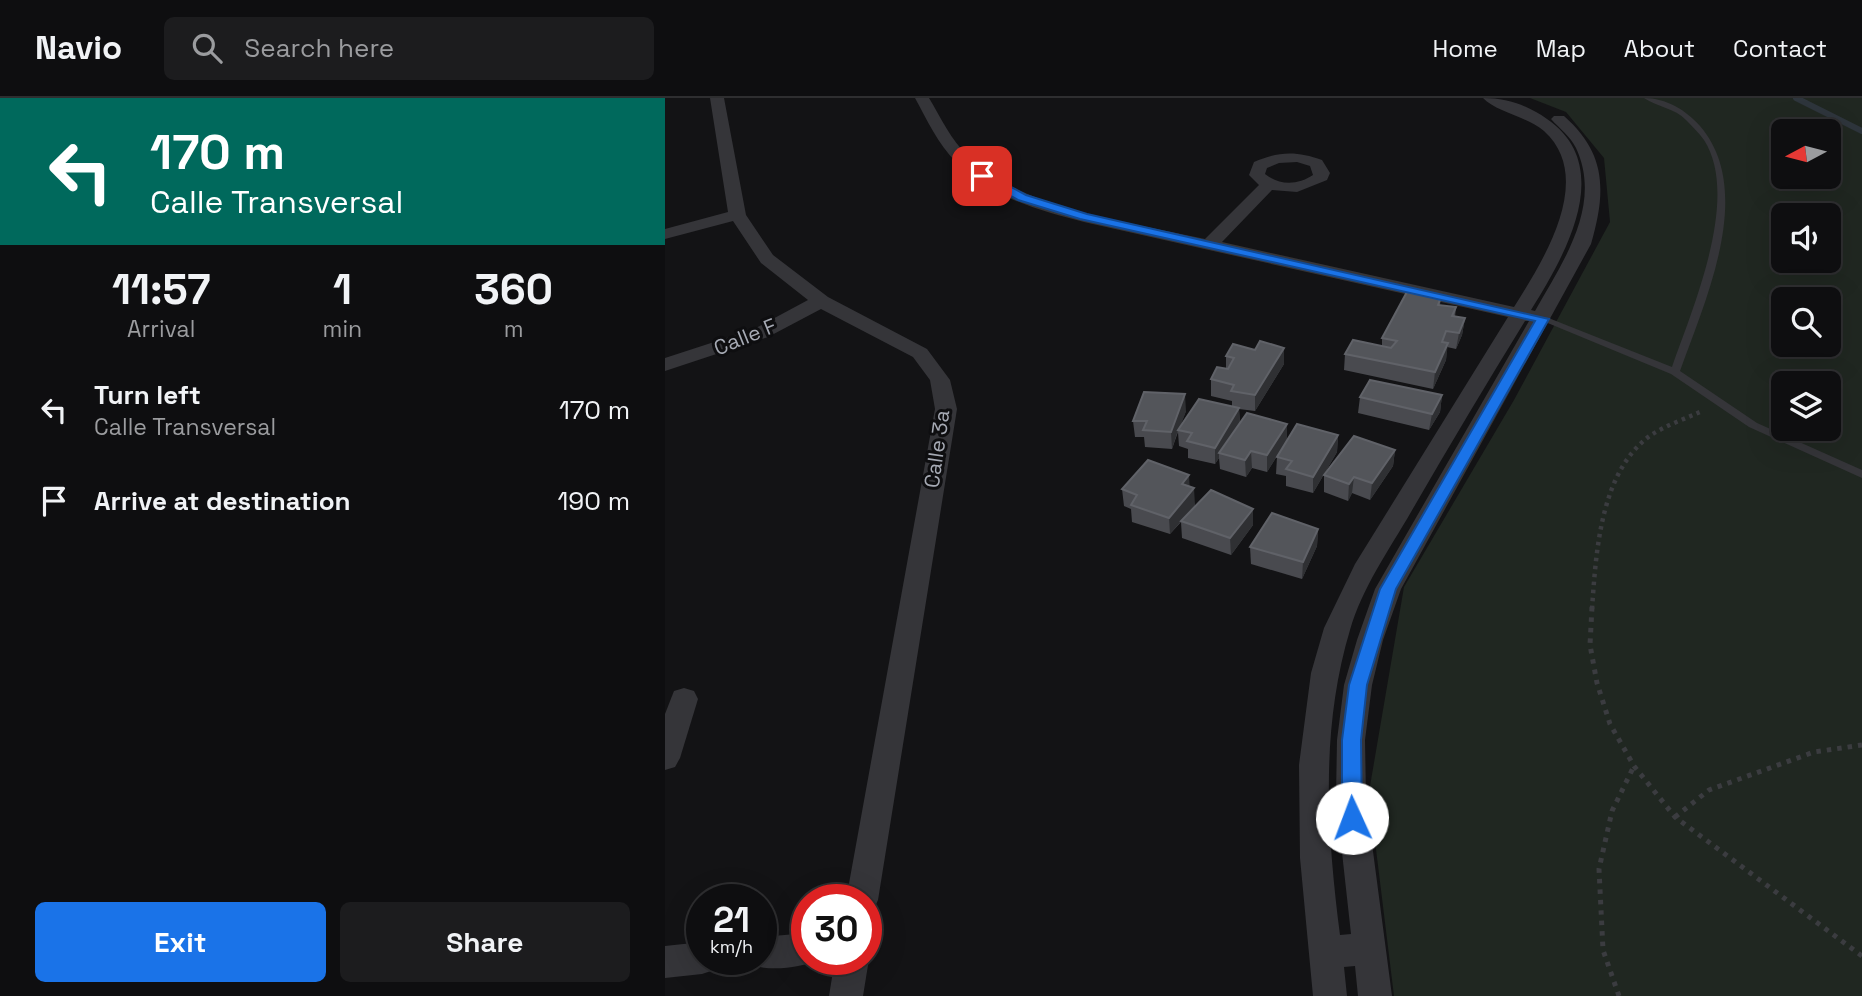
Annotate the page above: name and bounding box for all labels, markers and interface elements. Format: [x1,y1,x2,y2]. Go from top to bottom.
search box [164,17,654,80]
text: Navio [35,27,122,69]
icon: search [188,29,226,67]
text: Search here [244,31,394,65]
text: Home [1432,33,1498,64]
text: Map [1536,33,1586,64]
text: About [1624,33,1695,64]
text: Contact [1733,33,1827,64]
north arrow [1771,119,1841,189]
map controls [1771,119,1841,441]
text: 170 m [150,121,285,183]
icon: left [35,126,126,217]
pin [952,146,1012,206]
icon: arrive [963,157,1001,195]
text: Calle Transversal [150,182,403,222]
button: sound [1771,203,1841,273]
text: 11:57 [112,263,211,316]
text: 1 [333,263,352,316]
text: 360 [474,263,553,316]
button: search [1771,287,1841,357]
street label: Calle F [710,312,780,361]
text: Arrival [127,314,195,344]
text: min [323,314,362,344]
text: m [504,314,523,344]
button: layers [1771,371,1841,441]
text: Turn left [94,378,201,412]
icon: left [35,391,73,429]
text: 170 m [559,393,630,427]
street label: Calle 3a [918,408,955,490]
text: Calle Transversal [94,412,276,442]
icon: arrive [35,482,73,520]
text: Arrive at destination [94,484,351,518]
text: 190 m [558,484,630,518]
position arrow [1315,781,1389,855]
speed limit sign: 30 [791,884,882,975]
text: 21 [713,898,750,942]
button: Exit [35,902,326,982]
button: Share [340,902,630,982]
text: km/h [710,935,753,958]

